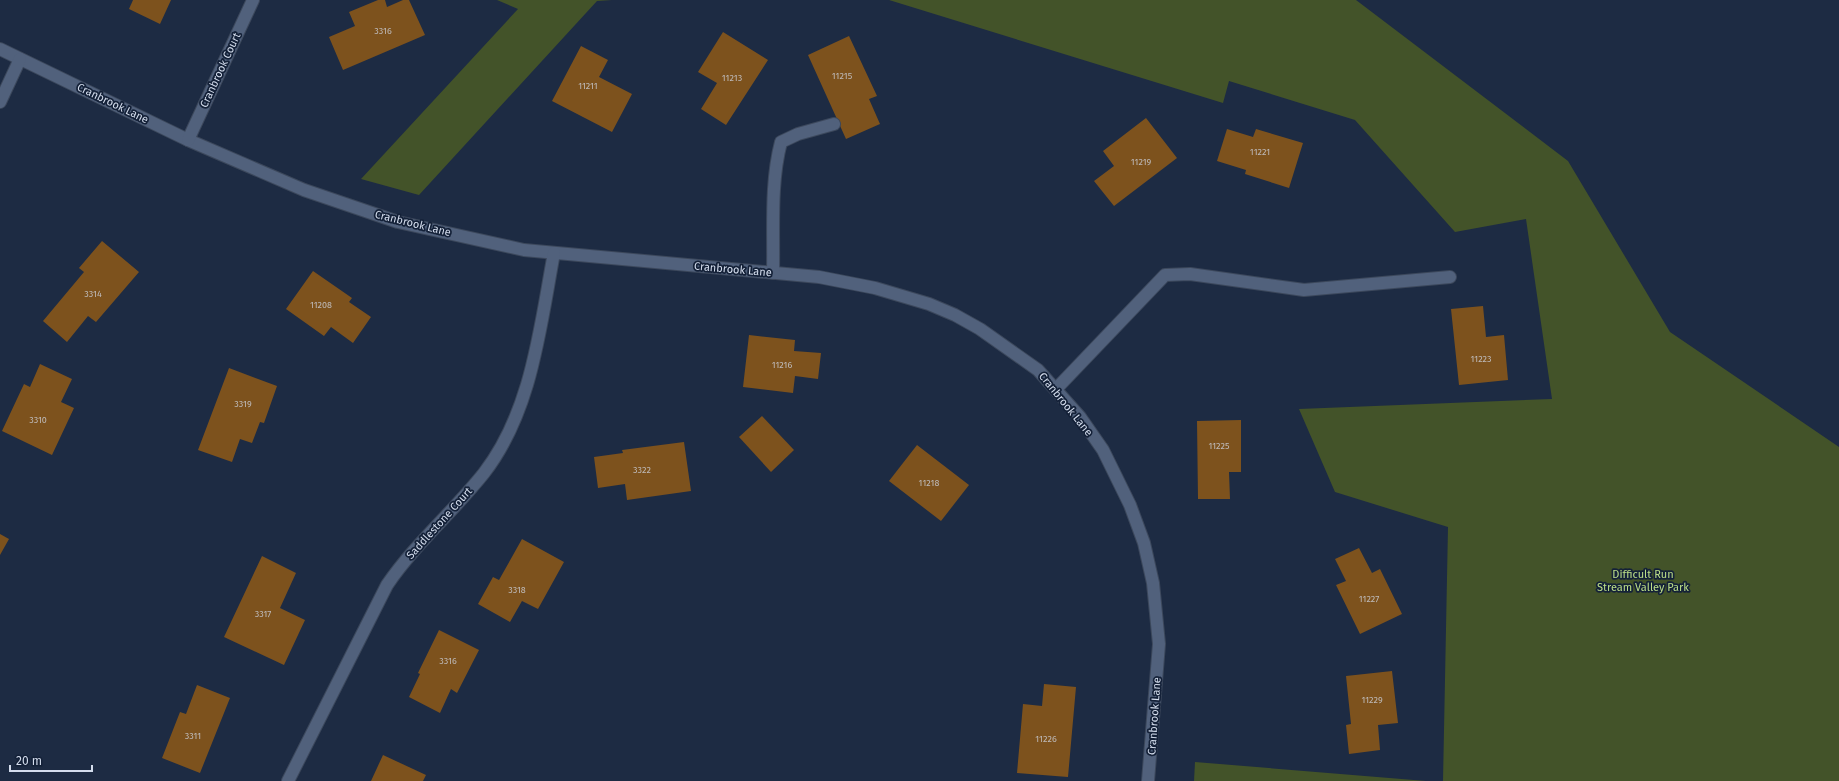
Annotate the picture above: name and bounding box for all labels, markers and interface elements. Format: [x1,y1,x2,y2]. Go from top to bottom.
house number: 3316 [374,26,392,36]
street label: Cranbrook Court [197,31,243,110]
house number: 11215 [832,71,853,81]
house number: 11213 [722,73,742,83]
street label: Cranbrook Lane [75,81,151,126]
house number: 11211 [578,81,598,91]
house number: 11221 [1250,147,1270,157]
house number: 11219 [1131,157,1152,167]
street label: Cranbrook Lane [373,208,452,239]
street label: Cranbrook Lane [694,260,772,279]
house number: 3314 [84,289,102,299]
house number: 11208 [310,300,332,310]
house number: 11223 [1470,354,1492,364]
house number: 11216 [772,360,792,370]
street label: Cranbrook Lane [1036,370,1095,439]
house number: 3319 [234,399,252,409]
house number: 3310 [29,415,47,425]
house number: 11225 [1208,441,1230,451]
house number: 3322 [633,465,651,475]
house number: 11218 [919,478,939,488]
street label: Saddlestone Court [404,485,475,562]
park label: Difficult Run Stream Valley Park [1597,568,1689,594]
house number: 3318 [508,585,526,595]
house number: 11227 [1359,594,1379,604]
house number: 3317 [255,609,271,619]
house number: 3316 [439,656,457,666]
street label: Cranbrook Lane [1145,677,1164,755]
house number: 11229 [1361,695,1383,705]
house number: 3311 [185,731,201,741]
house number: 11226 [1035,734,1057,744]
scale bar [10,747,92,773]
text: 20 m [16,754,42,768]

